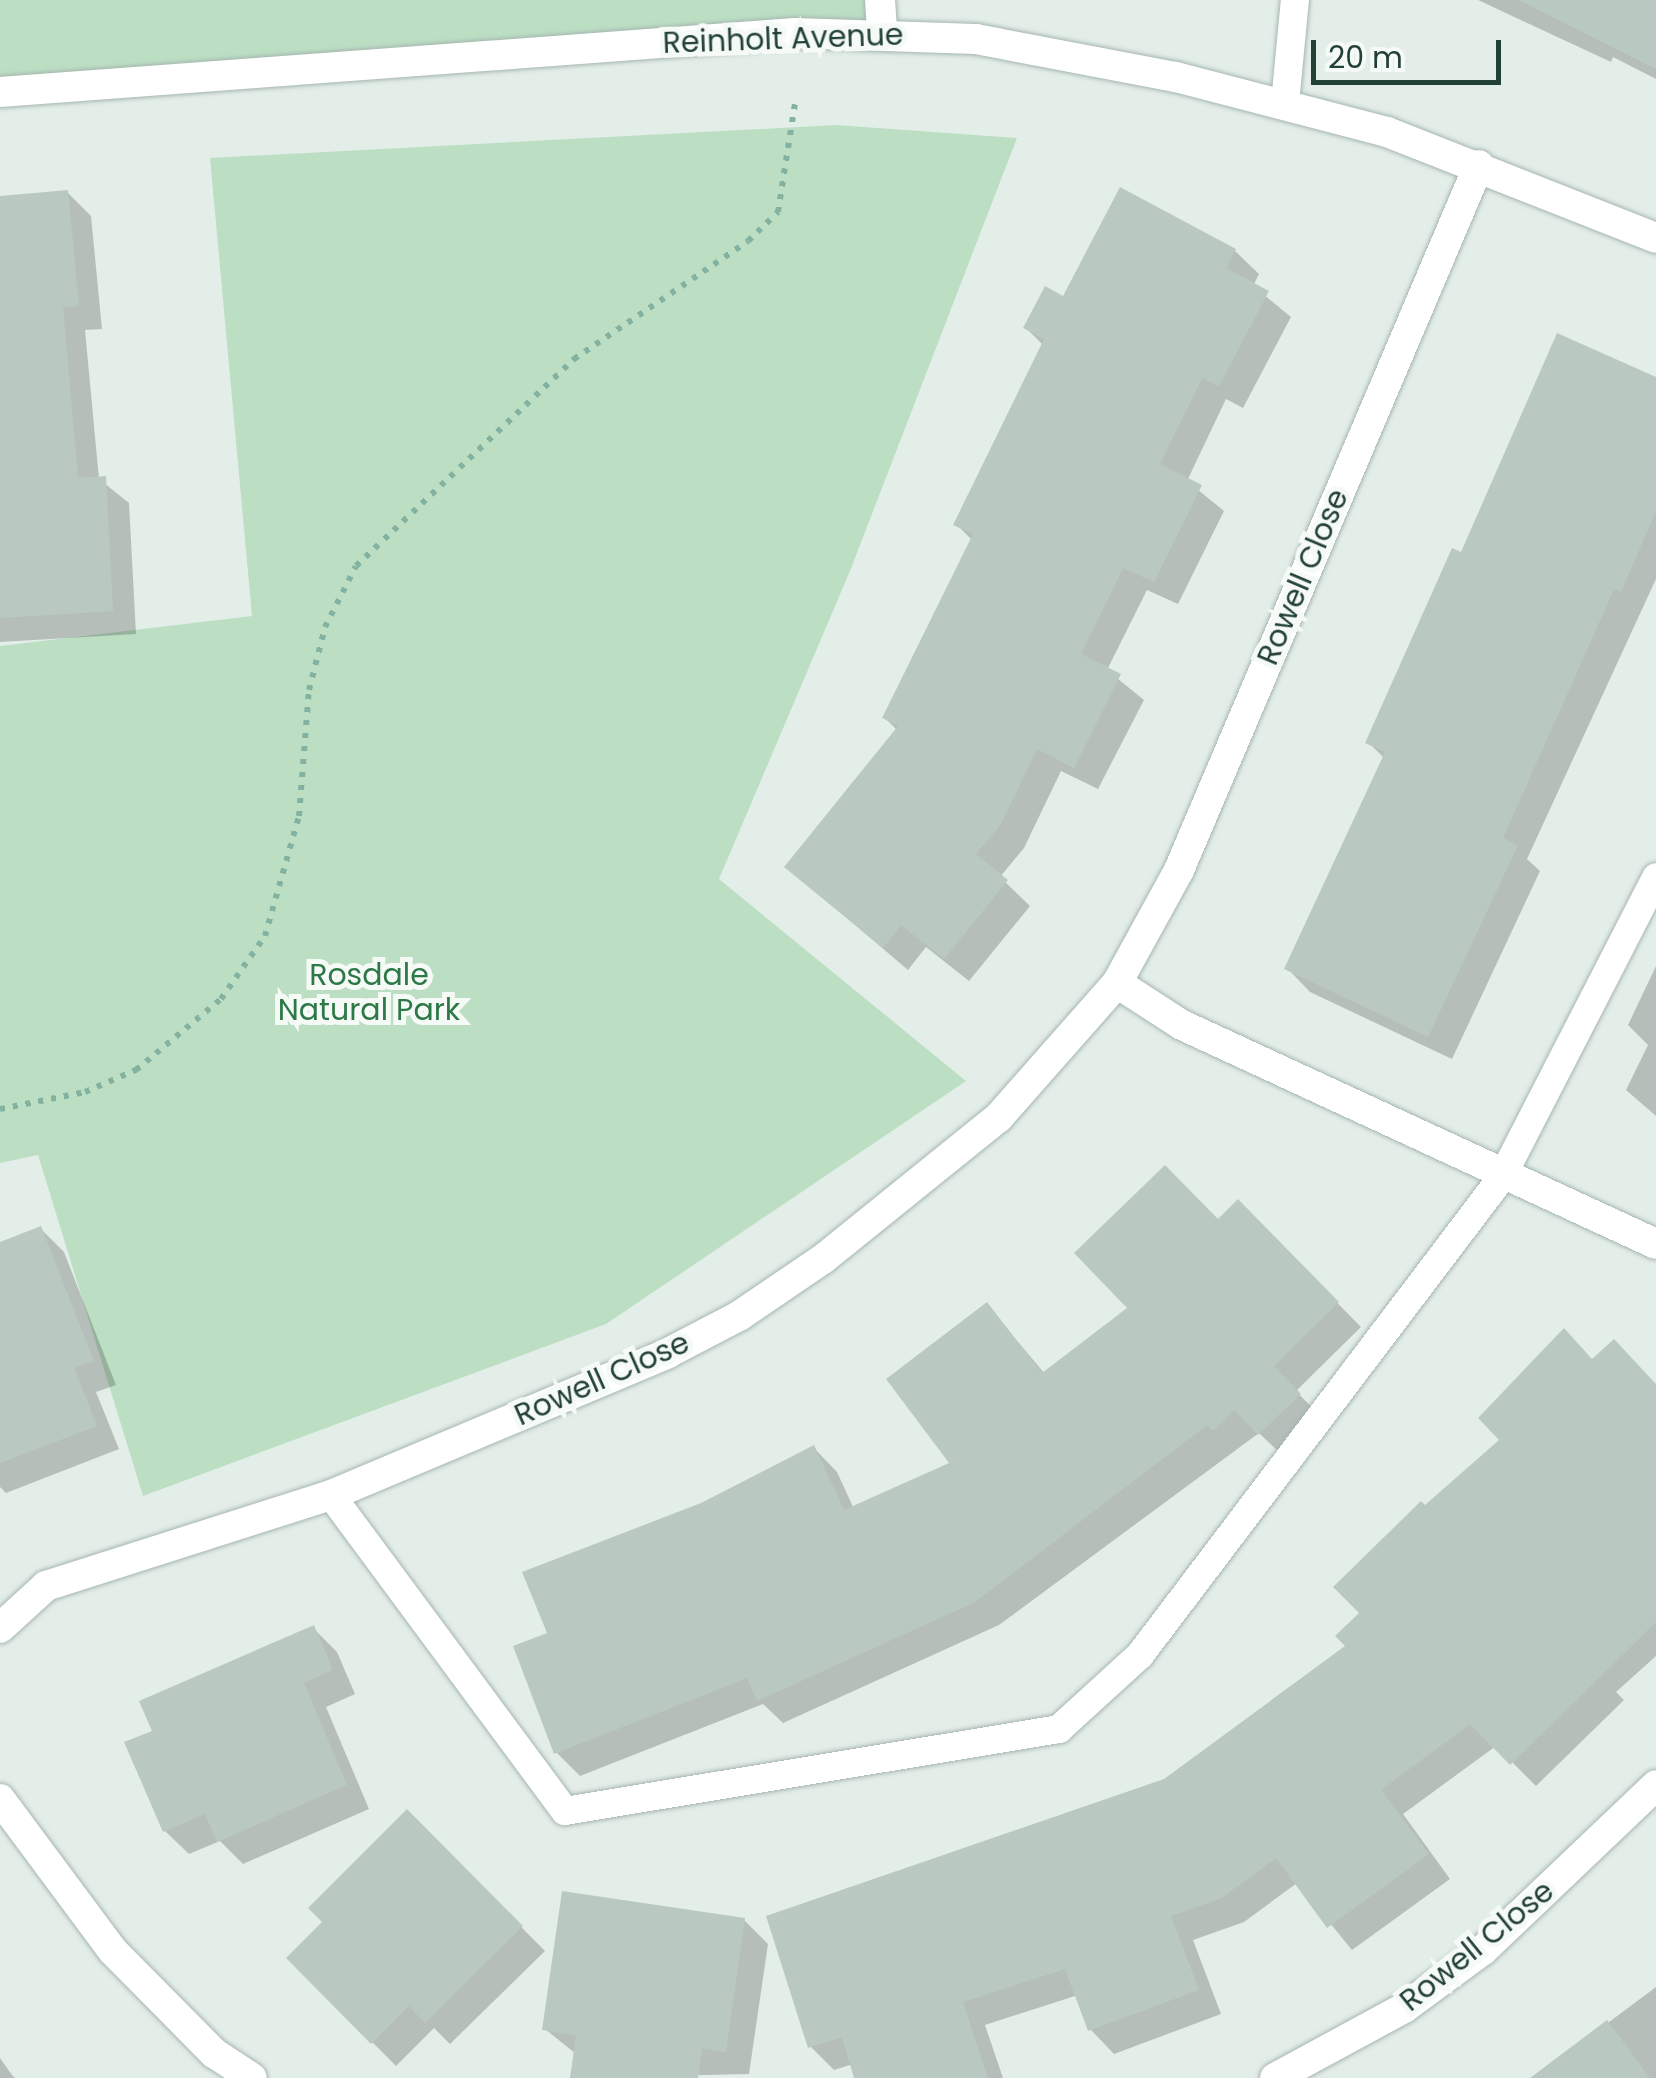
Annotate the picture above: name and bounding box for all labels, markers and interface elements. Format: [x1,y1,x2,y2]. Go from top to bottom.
street label: Reinholt Avenue [662,17,904,61]
scale bar [1316,20,1506,82]
text: 20 m [1328,36,1403,79]
street label: Rowell Close [1250,484,1356,670]
park label: Rosdale Natural Park [278,957,460,1028]
street label: Rowell Close [509,1324,695,1434]
street label: Rowell Close [1393,1873,1561,2019]

